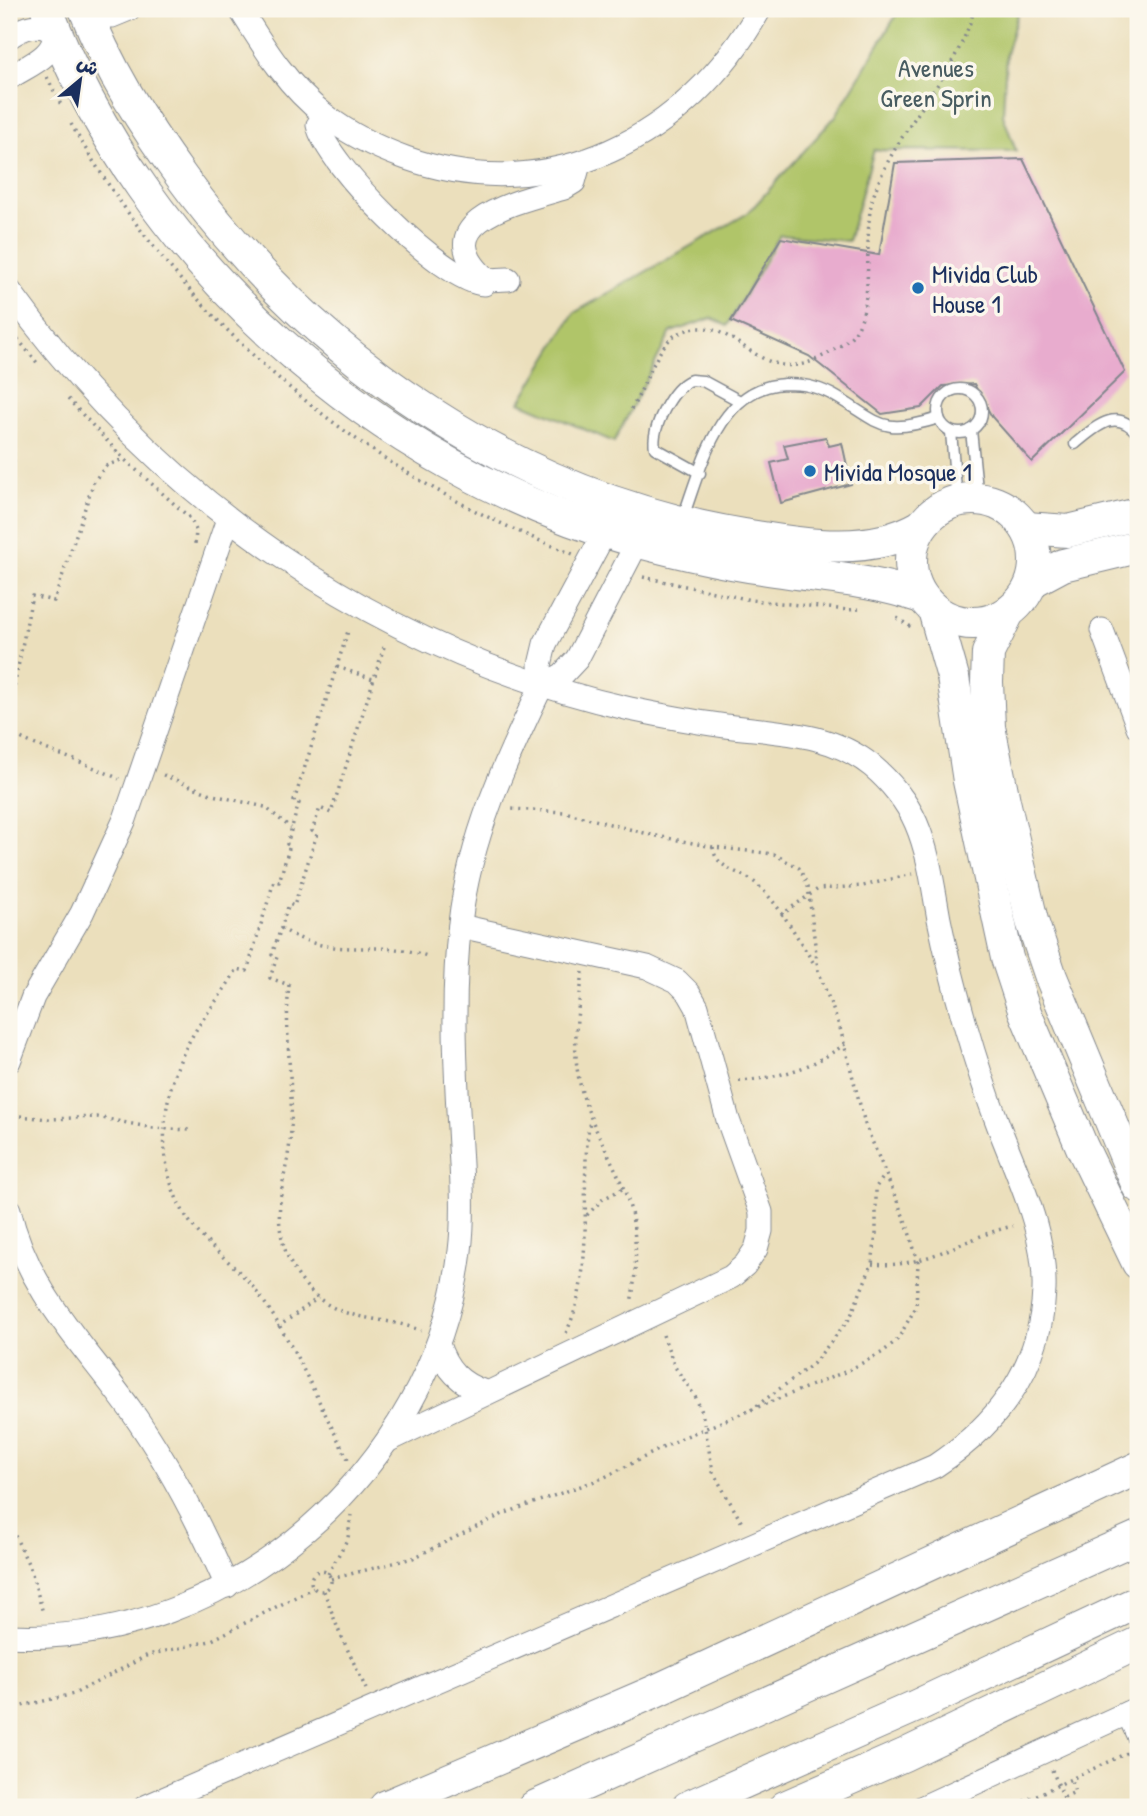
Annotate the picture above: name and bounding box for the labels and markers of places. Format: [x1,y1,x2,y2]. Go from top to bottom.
place label: Mivida Club House 1 [932,256,1038,321]
marker: Mivida Club House 1 [910,280,926,296]
place label: Mivida Mosque 1 [824,454,972,489]
marker: Mivida Mosque 1 [802,463,818,479]

